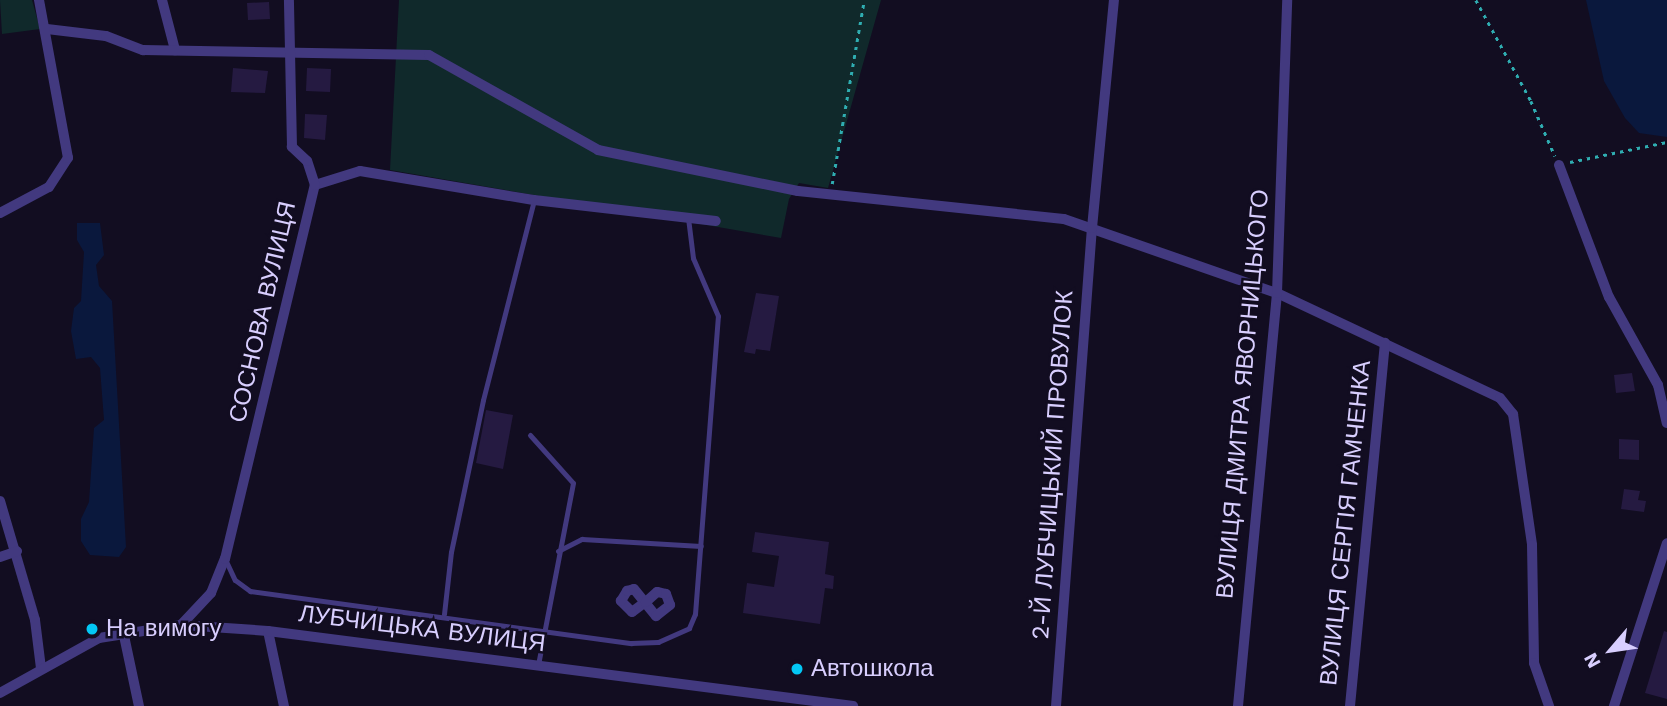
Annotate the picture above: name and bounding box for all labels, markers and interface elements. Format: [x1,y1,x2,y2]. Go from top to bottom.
street label: ВУЛИЦЯ ДМИТРА ЯВОРНИЦЬКОГО [1211,188,1275,600]
street label: СОСНОВА ВУЛИЦЯ [224,199,302,425]
street label: 2-Й ЛУБЧИЦЬКИЙ ПРОВУЛОК [1026,290,1080,640]
street label: ВУЛИЦЯ СЕРГІЯ ГАМЧЕНКА [1315,359,1377,687]
street label: ЛУБЧИЦЬКА ВУЛИЦЯ [297,600,547,658]
place label: На вимогу [106,615,222,643]
north arrow [1576,615,1646,685]
marker: На вимогу [84,621,100,637]
text: N [1579,649,1606,672]
place label: Автошкола [811,655,933,683]
marker: Автошкола [789,661,805,677]

